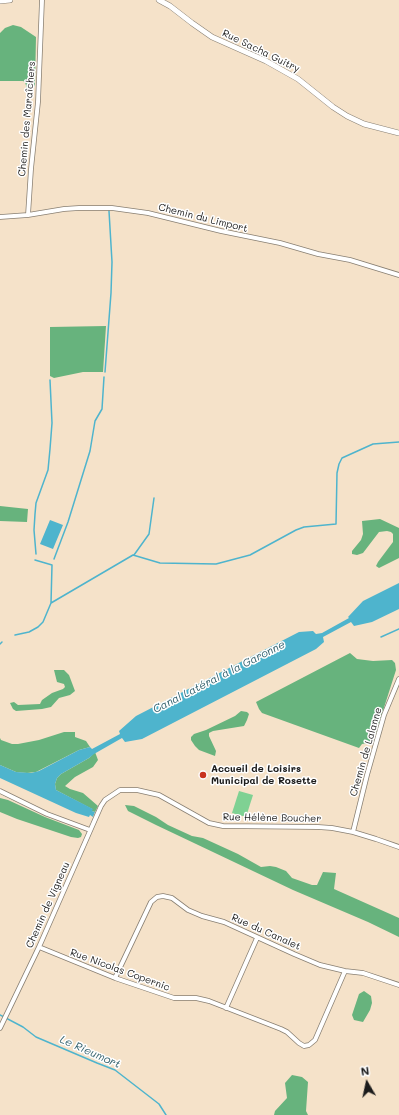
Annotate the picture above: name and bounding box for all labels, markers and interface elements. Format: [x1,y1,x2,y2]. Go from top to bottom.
street label: Rue Sacha Guitry [220,27,302,75]
street label: Chemin des Maraîchers [16,61,38,177]
street label: Chemin du Limport [157,201,249,235]
water label: Canal Latéral à la Garonne [151,638,287,716]
street label: Chemin de Lalanne [348,706,384,798]
place label: Accueil de Loisirs Municipal de Rosette [211,763,317,786]
marker: Accueil de Loisirs Municipal de Rosette [198,770,208,780]
street label: Rue Hélène Boucher [223,811,321,825]
street label: Chemin de Vigneau [24,860,72,950]
street label: Rue du Canalet [230,911,302,953]
street label: Rue Nicolas Copernic [68,946,172,994]
water label: Le Rieumort [58,1033,122,1071]
north arrow [347,1063,387,1103]
text: N [360,1063,370,1079]

